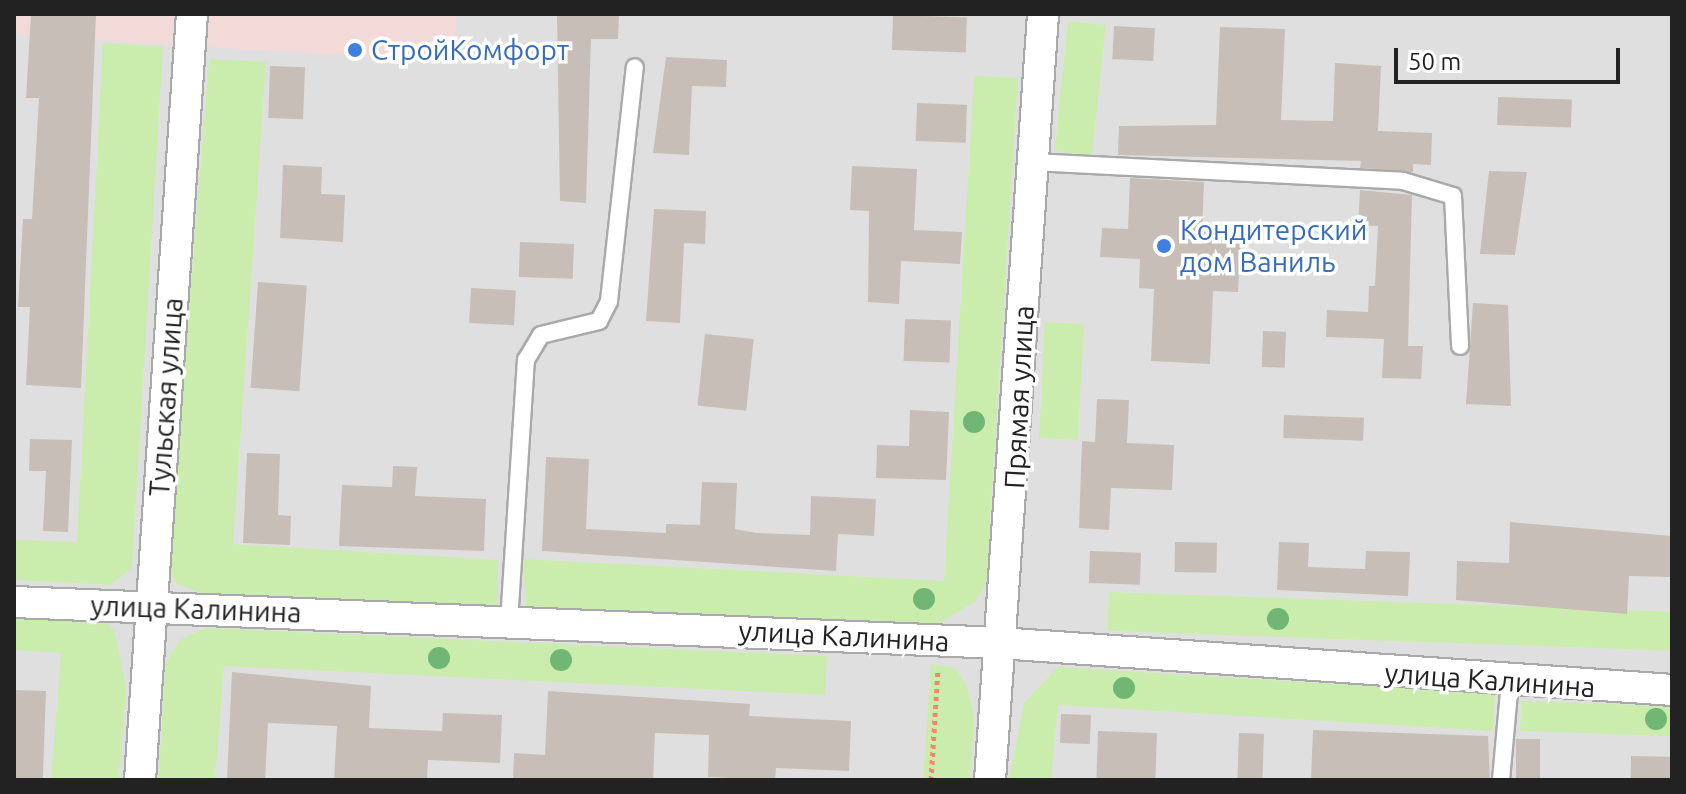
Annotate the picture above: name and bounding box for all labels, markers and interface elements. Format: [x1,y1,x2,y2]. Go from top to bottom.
scale bar [1398,32,1624,82]
place label: СтройКомфорт [371,33,569,67]
marker: СтройКомфорт [346,41,364,59]
text: 50 m [1408,48,1461,75]
place label: Кондитерский дом Ваниль [1180,213,1367,279]
marker: Кондитерский дом Ваниль [1155,237,1173,255]
street label: Тульская улица [142,297,190,497]
street label: Прямая улица [997,304,1041,490]
street label: улица Калинина [90,589,302,629]
street label: улица Калинина [738,614,950,658]
street label: улица Калинина [1384,656,1596,704]

